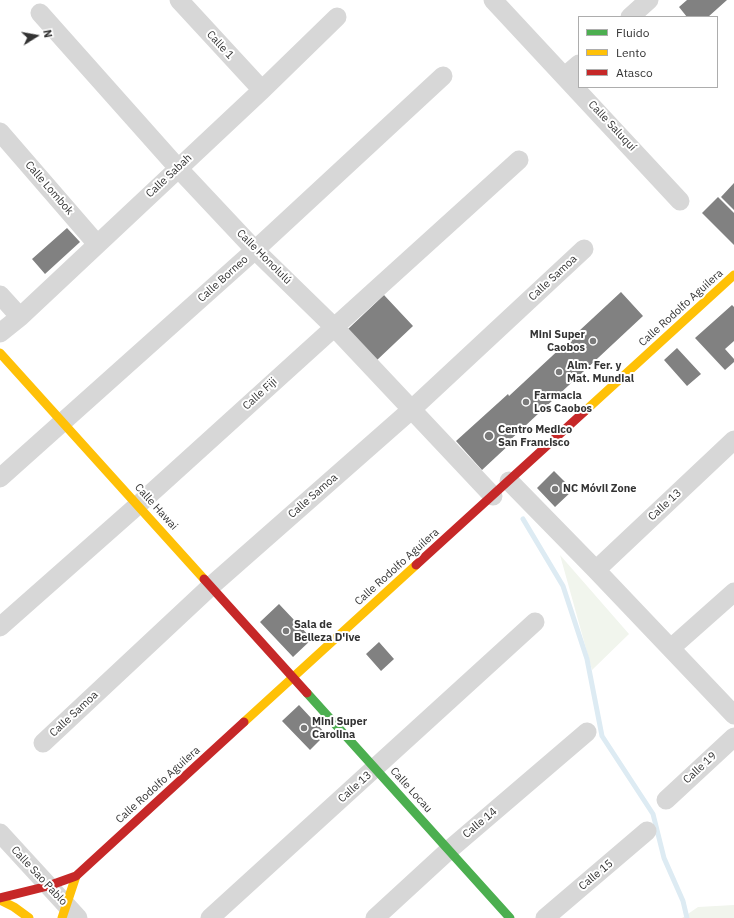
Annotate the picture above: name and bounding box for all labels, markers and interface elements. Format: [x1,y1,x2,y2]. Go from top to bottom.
north arrow [16,16,56,56]
legend [578,16,718,88]
text: Fluido [616,25,649,40]
text: N [40,28,55,39]
street label: Calle 1 [204,28,236,62]
text: Lento [616,45,646,60]
text: Atasco [616,65,653,80]
street label: Calle Saluquí [585,98,639,154]
street label: Calle Sabah [143,151,195,201]
street label: Calle Lombok [22,158,76,218]
street label: Calle Honolulú [234,227,294,287]
street label: Calle Samoa [526,252,580,304]
street label: Calle Borneo [195,253,251,305]
street label: Calle Rodolfo Aguilera [636,267,726,349]
place label: Mini Super Caobos [530,328,585,354]
marker: Mini Super Caobos [588,336,598,346]
place label: Alm. Fer. y Mat. Mundial [567,359,634,385]
marker: Alm. Fer. y Mat. Mundial [554,367,564,377]
street label: Calle Fiji [240,375,280,413]
place label: Farmacia Los Caobos [534,389,592,415]
marker: Farmacia Los Caobos [521,397,531,407]
place label: Centro Medico San Francisco [498,423,572,449]
marker: Centro Medico San Francisco [483,430,495,442]
street label: Calle Samoa [286,471,340,521]
street label: Calle Hawai [132,481,180,533]
place label: NC Móvil Zone [563,482,636,496]
marker: NC Móvil Zone [550,484,560,494]
street label: Calle 13 [646,486,684,524]
street label: Calle Rodolfo Aguilera [352,526,442,608]
place label: Sala de Belleza D'ive [294,618,360,644]
marker: Sala de Belleza D'ive [281,626,291,636]
street label: Calle Samoa [47,688,101,740]
place label: Mini Super Carolina [312,715,367,741]
marker: Mini Super Carolina [299,723,309,733]
street label: Calle Rodolfo Aguilera [113,744,203,826]
street label: Calle 19 [681,749,719,787]
street label: Calle Locau [387,765,435,815]
street label: Calle 13 [336,769,374,805]
street label: Calle 14 [460,805,500,841]
street label: Calle Sao Pablo [8,844,70,908]
street label: Calle 15 [576,857,616,893]

